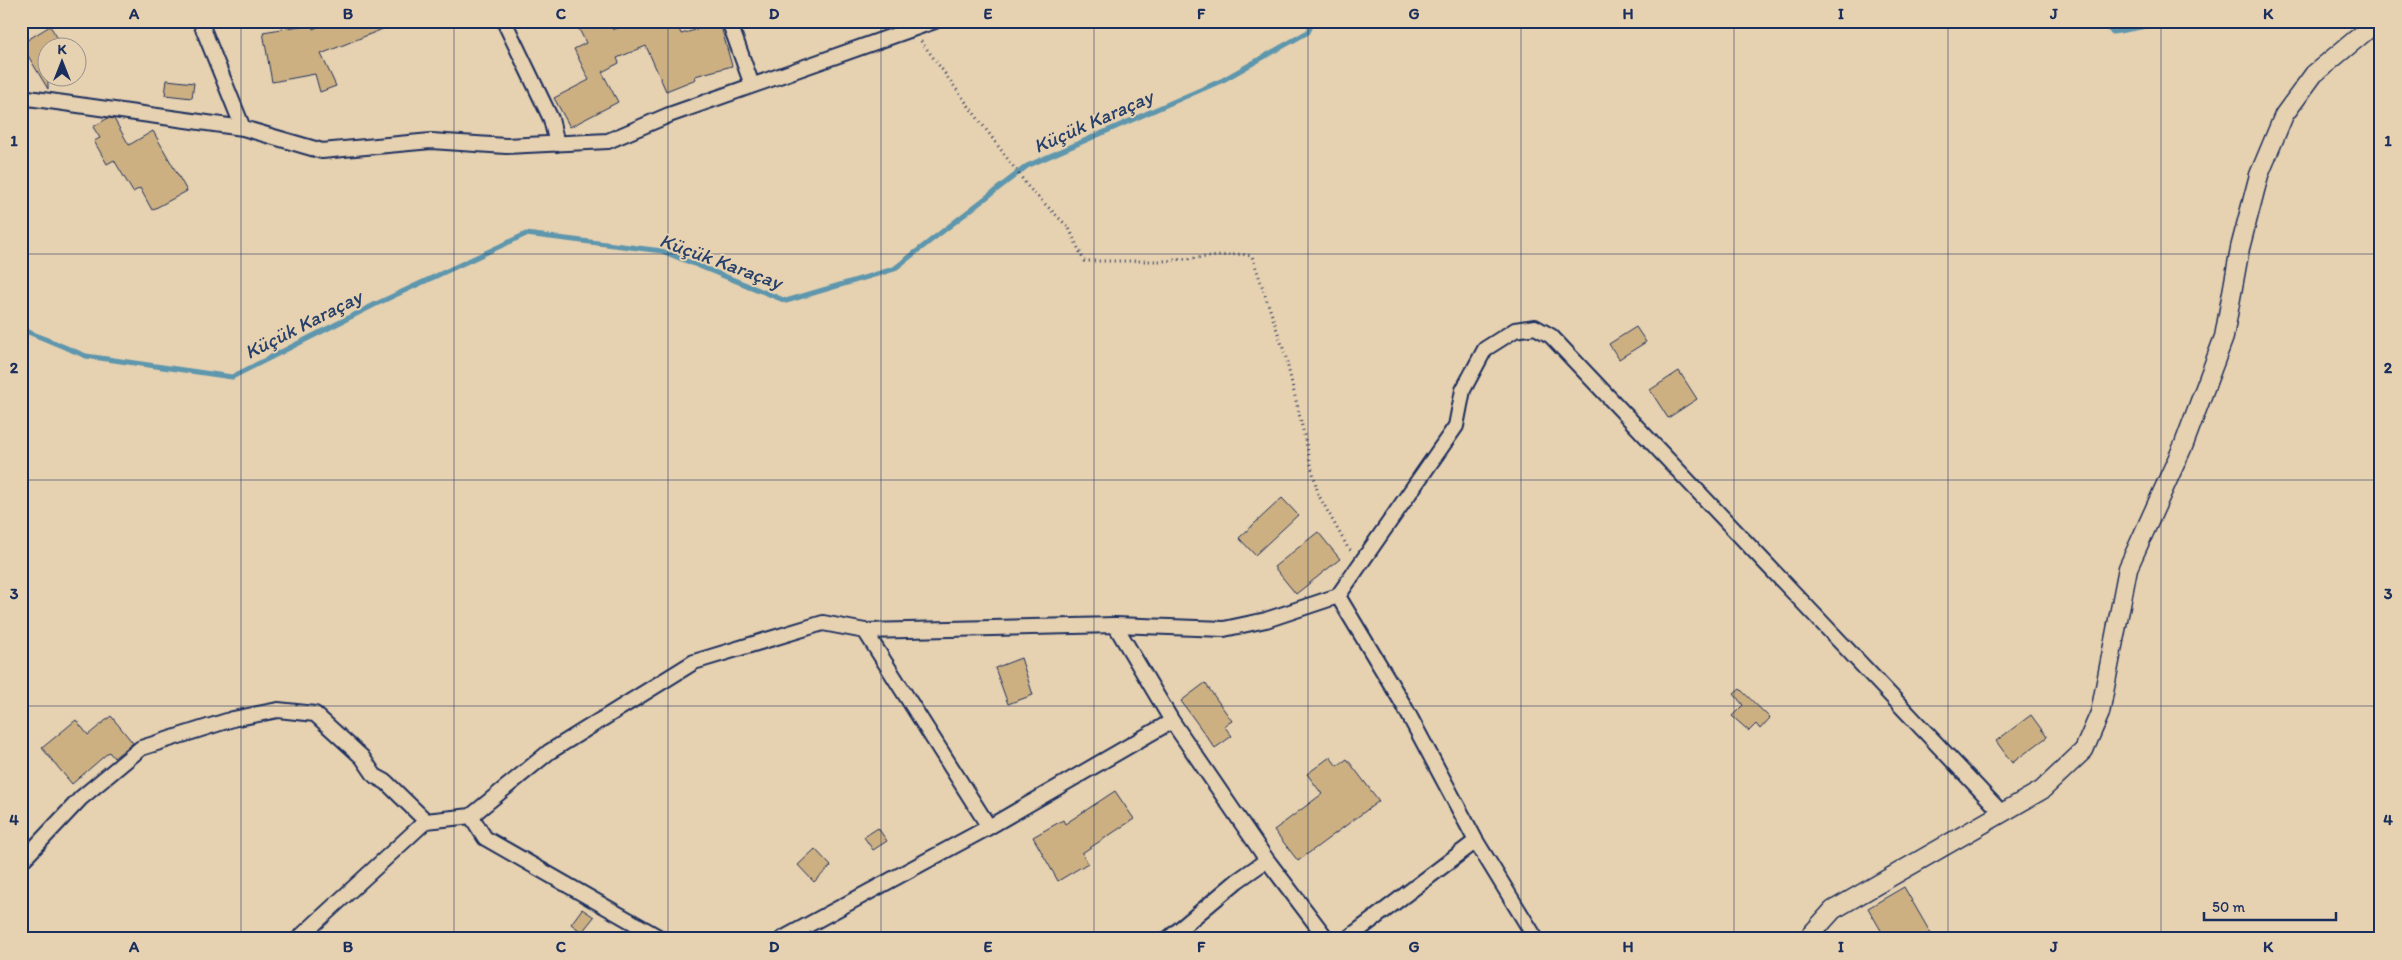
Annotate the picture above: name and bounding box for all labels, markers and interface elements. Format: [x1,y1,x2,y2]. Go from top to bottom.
text: A [128,4,140,23]
text: B [343,4,354,23]
text: C [556,4,567,23]
text: D [769,4,780,23]
text: E [984,4,993,23]
text: F [1197,4,1206,23]
text: G [1408,4,1420,23]
text: H [1622,4,1634,23]
text: I [1838,4,1844,23]
text: J [2049,4,2058,23]
text: K [2263,4,2274,23]
north arrow [38,38,88,88]
text: K [58,41,68,58]
water label: Küçük Karaçay [1029,83,1159,158]
text: 1 [10,131,18,150]
text: 1 [2384,131,2392,150]
water label: Küçük Karaçay [657,228,788,295]
water label: Küçük Karaçay [240,283,368,364]
text: 2 [10,358,19,377]
text: 2 [2384,358,2393,377]
text: 3 [10,584,19,603]
text: 3 [2384,584,2393,603]
text: 4 [9,810,19,829]
text: 4 [2383,810,2393,829]
scale bar [2204,890,2337,922]
text: 50 m [2212,898,2245,916]
text: A [128,937,140,956]
text: B [343,937,354,956]
text: C [556,937,567,956]
text: D [769,937,780,956]
text: E [984,937,993,956]
text: F [1197,937,1206,956]
text: G [1408,937,1420,956]
text: H [1622,937,1634,956]
text: I [1838,937,1844,956]
text: J [2049,937,2058,956]
text: K [2263,937,2274,956]

